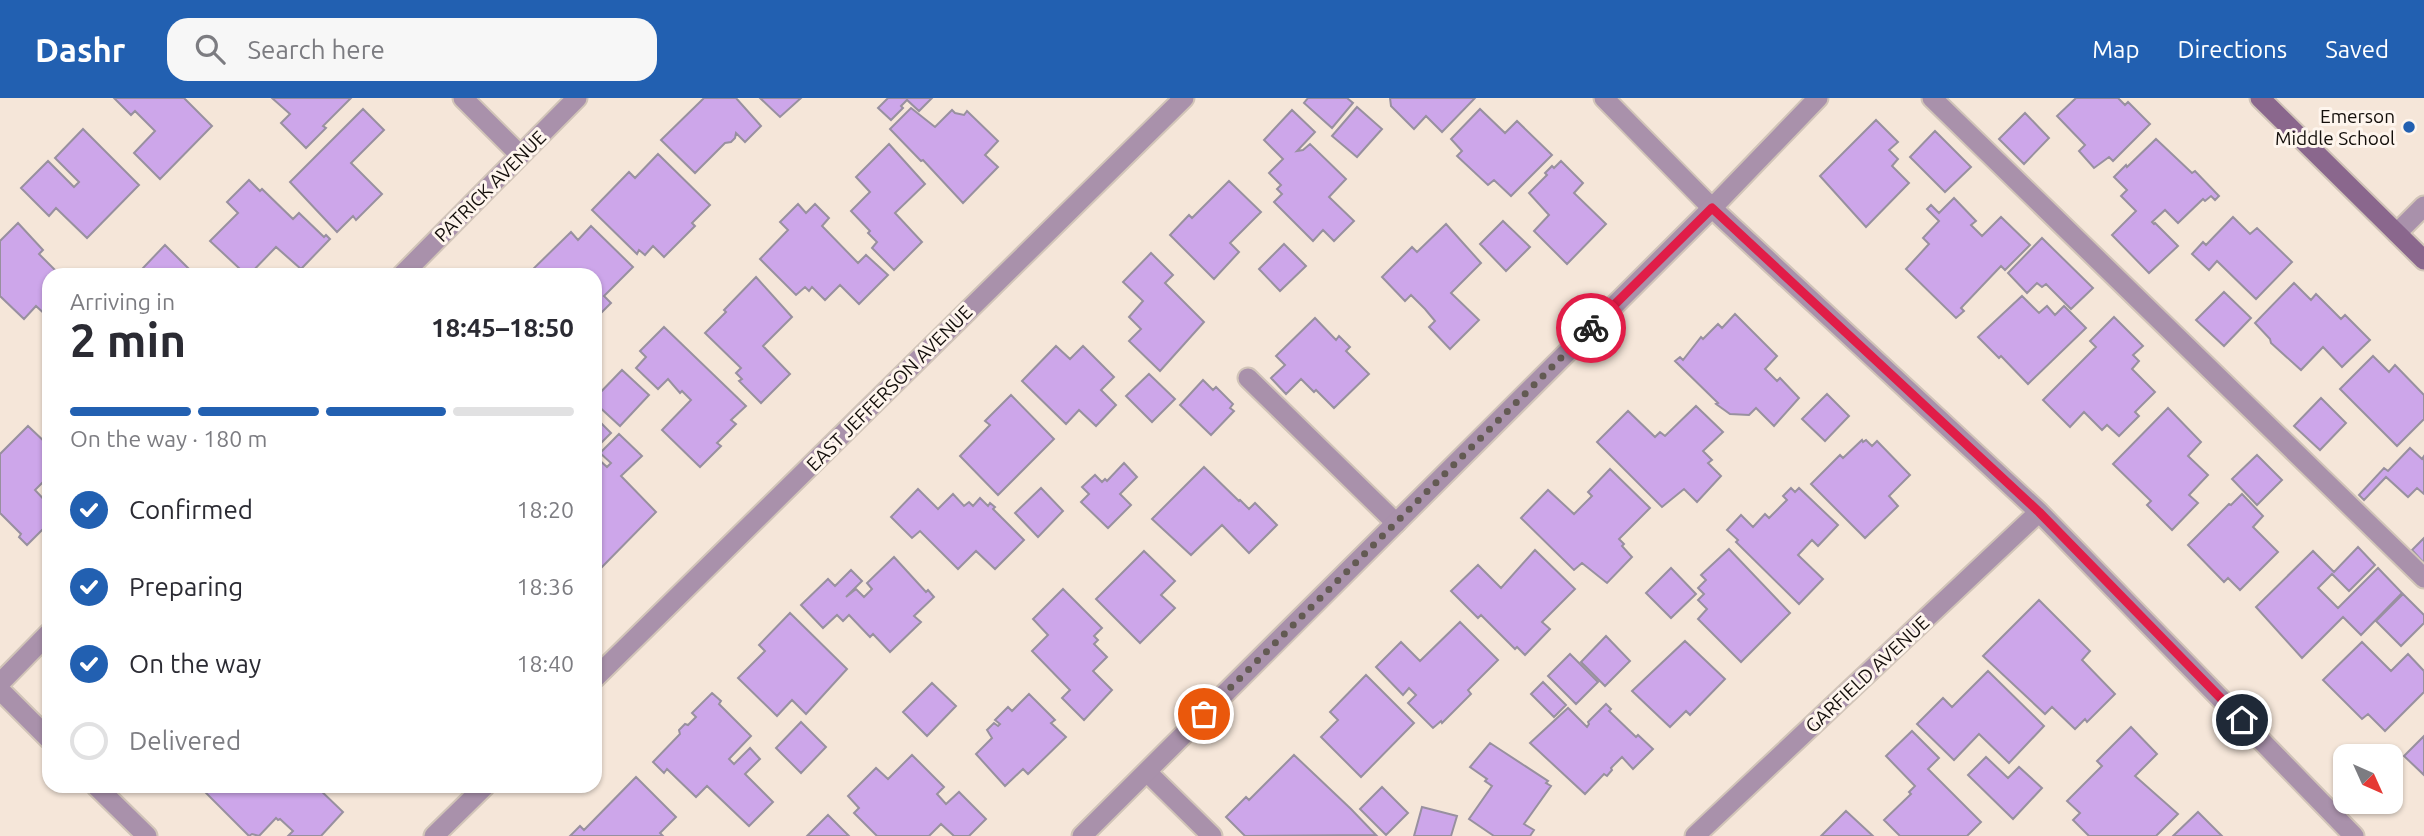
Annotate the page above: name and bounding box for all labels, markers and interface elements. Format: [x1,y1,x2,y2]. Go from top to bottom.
search box [167,18,657,81]
icon: search [191,30,229,68]
text: Dashr [35,31,125,68]
text: Search here [247,35,385,64]
text: Map [2092,36,2139,63]
text: Directions [2177,36,2287,63]
text: Saved [2325,36,2389,63]
place label: Emerson Middle School [2275,105,2395,149]
marker: Emerson Middle School [2401,119,2417,135]
street label: PATRICK AVENUE [430,126,550,246]
text: Arriving in [70,289,175,314]
courier [1556,293,1626,363]
street label: EAST JEFFERSON AVENUE [802,301,976,475]
icon: bike [1572,309,1610,347]
text: 18:45–18:50 [431,313,574,342]
text: 2 min [70,314,186,366]
text: On the way · 180 m [70,426,267,451]
icon: check [70,491,108,529]
text: Confirmed [129,495,253,524]
text: 18:20 [516,497,574,522]
icon: check [70,568,108,606]
text: Preparing [129,572,243,601]
text: 18:36 [516,574,574,599]
street label: GARFIELD AVENUE [1801,611,1933,737]
icon: check [70,645,108,683]
text: On the way [129,649,261,678]
text: 18:40 [516,651,574,676]
pin [1174,684,1234,744]
pin [2212,690,2272,750]
icon: bag [1185,695,1223,733]
icon: home [2223,701,2261,739]
text: Delivered [129,726,241,755]
north arrow [2333,744,2403,814]
map controls [2333,744,2403,814]

